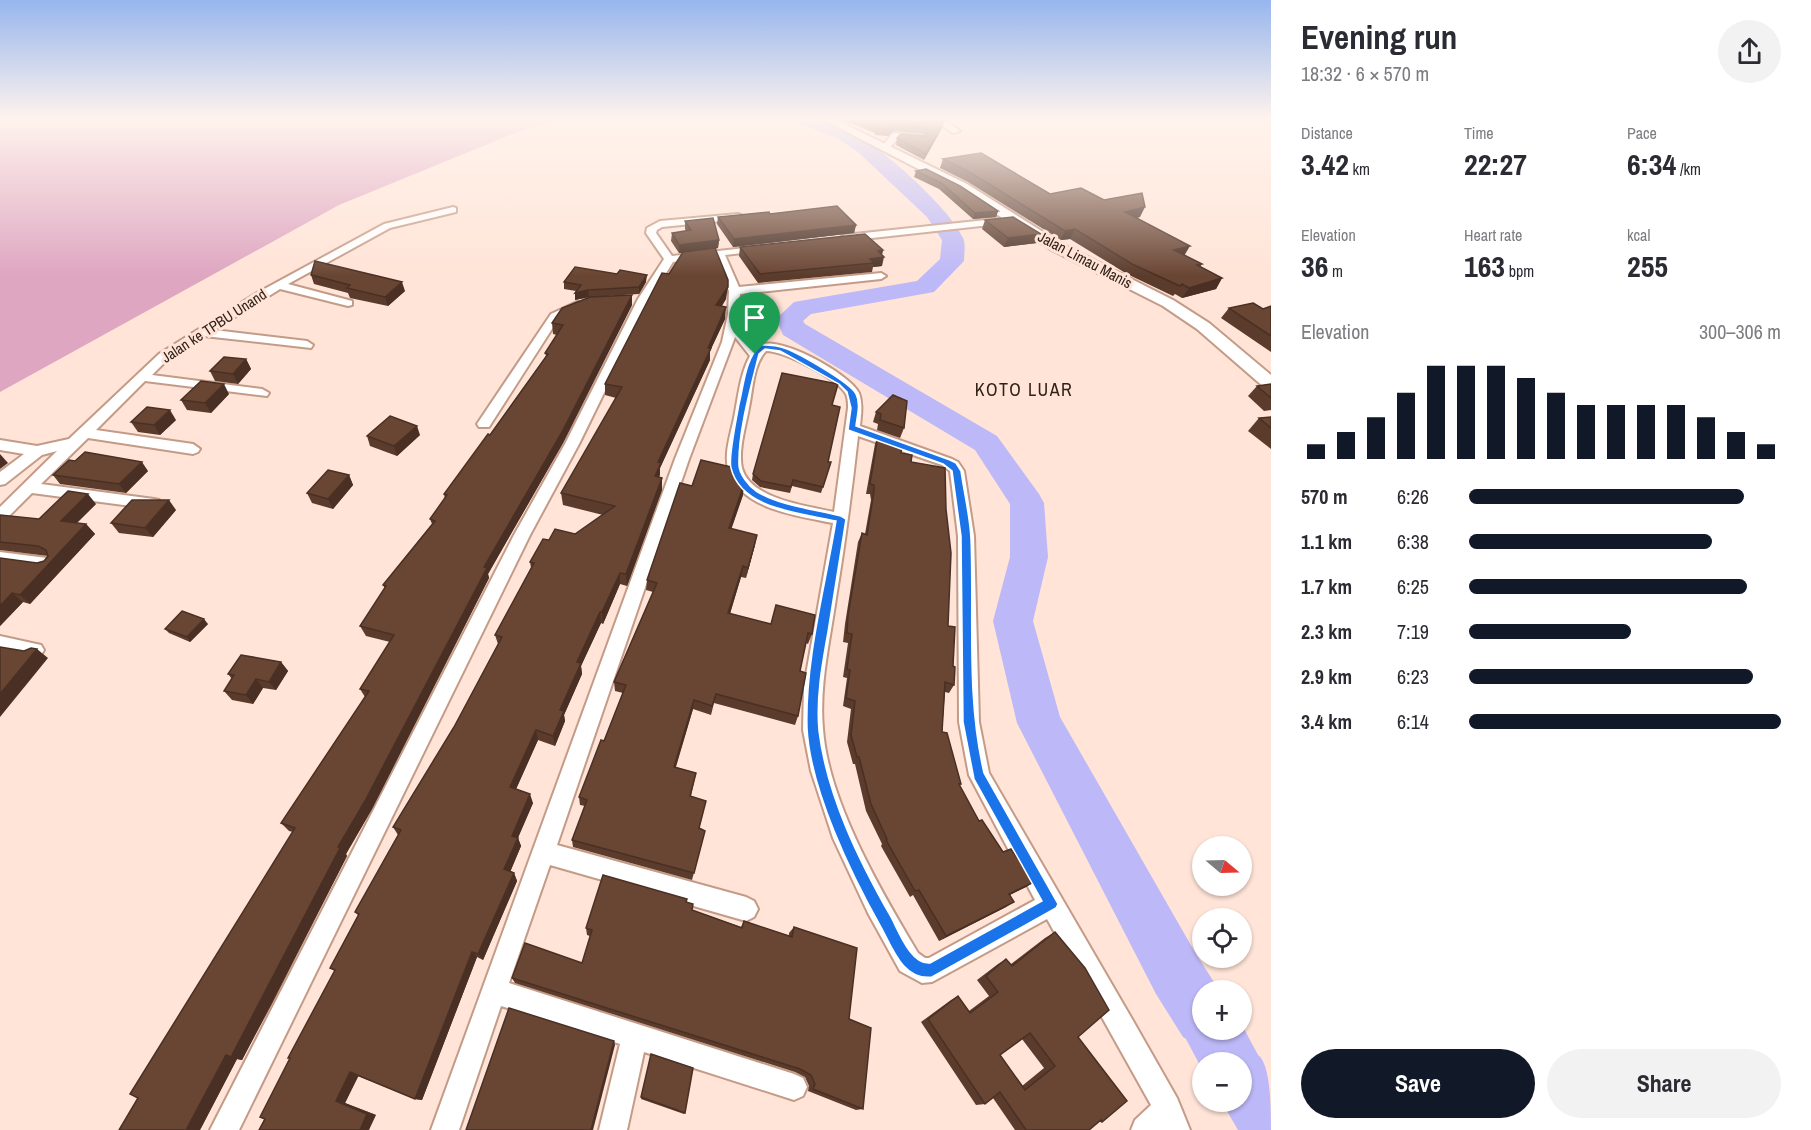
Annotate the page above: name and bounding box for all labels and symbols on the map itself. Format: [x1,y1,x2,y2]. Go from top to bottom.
street label: Jalan Limau Manis [1034,226,1136,293]
street label: Jalan ke TPBU Unand [157,284,270,367]
pin [729,292,780,354]
district label: KOTO LUAR [975,377,1073,402]
north arrow [1192,836,1252,896]

